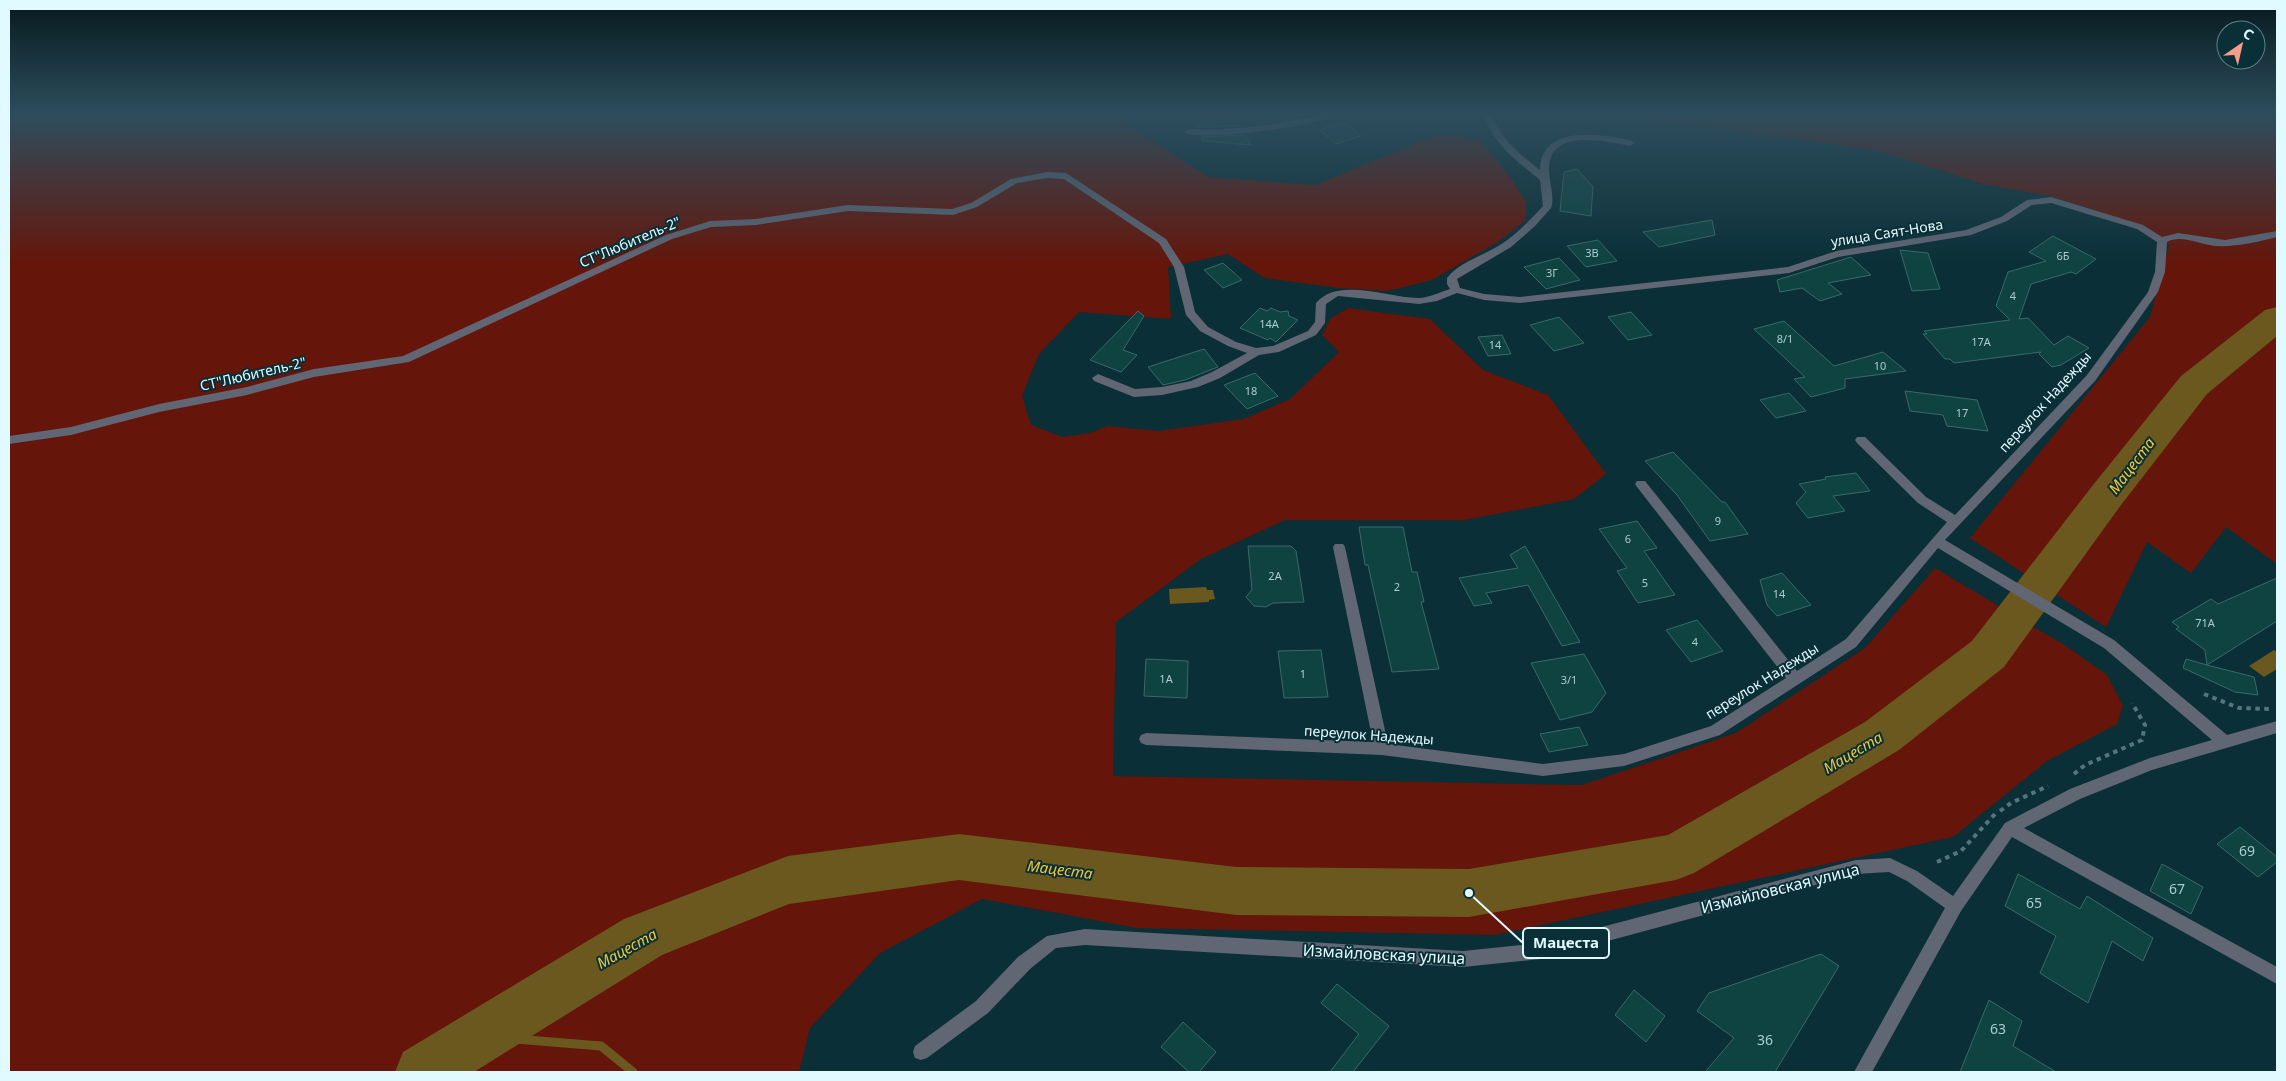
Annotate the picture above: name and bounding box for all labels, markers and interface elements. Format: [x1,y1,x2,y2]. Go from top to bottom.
north arrow [2216,20,2266,70]
text: С [2239,23,2258,44]
street label: СТ"Любитель-2" [576,212,683,271]
street label: улица Саят-Нова [1829,214,1944,251]
house number: 3В [1585,245,1599,260]
house number: 6Б [2056,248,2070,263]
house number: 3Г [1546,265,1558,280]
house number: 4 [2010,288,2017,303]
house number: 14А [1259,316,1280,331]
house number: 8/1 [1777,331,1793,346]
house number: 17А [1971,334,1992,349]
house number: 14 [1489,337,1502,352]
street label: переулок Надежды [1994,347,2095,456]
street label: СТ"Любитель-2" [198,352,308,395]
house number: 10 [1874,358,1886,373]
house number: 18 [1245,383,1257,398]
house number: 17 [1956,405,1968,420]
water label: Мацеста [2103,433,2159,498]
house number: 9 [1715,513,1721,528]
house number: 6 [1625,531,1631,546]
house number: 2А [1268,568,1283,583]
house number: 5 [1642,575,1648,590]
house number: 2 [1394,579,1400,594]
house number: 14 [1773,586,1786,601]
house number: 71А [2195,615,2216,630]
house number: 4 [1692,634,1699,649]
street label: переулок Надежды [1702,638,1822,723]
house number: 1 [1300,666,1306,681]
house number: 1А [1159,671,1174,686]
house number: 3/1 [1561,672,1577,687]
street label: переулок Надежды [1304,720,1434,749]
water label: Мацеста [1819,726,1886,778]
house number: 69 [2239,841,2255,860]
water label: Мацеста [1026,855,1094,883]
street label: Измайловская улица [1698,858,1862,918]
house number: 67 [2169,879,2185,898]
house number: 65 [2026,893,2042,912]
water label: Мацеста [593,923,660,973]
callout: Мацеста [1523,928,1609,958]
text: Мацеста [1533,932,1599,952]
street label: Измайловская улица [1302,939,1466,969]
house number: 63 [1990,1019,2006,1038]
house number: 36 [1757,1030,1773,1049]

